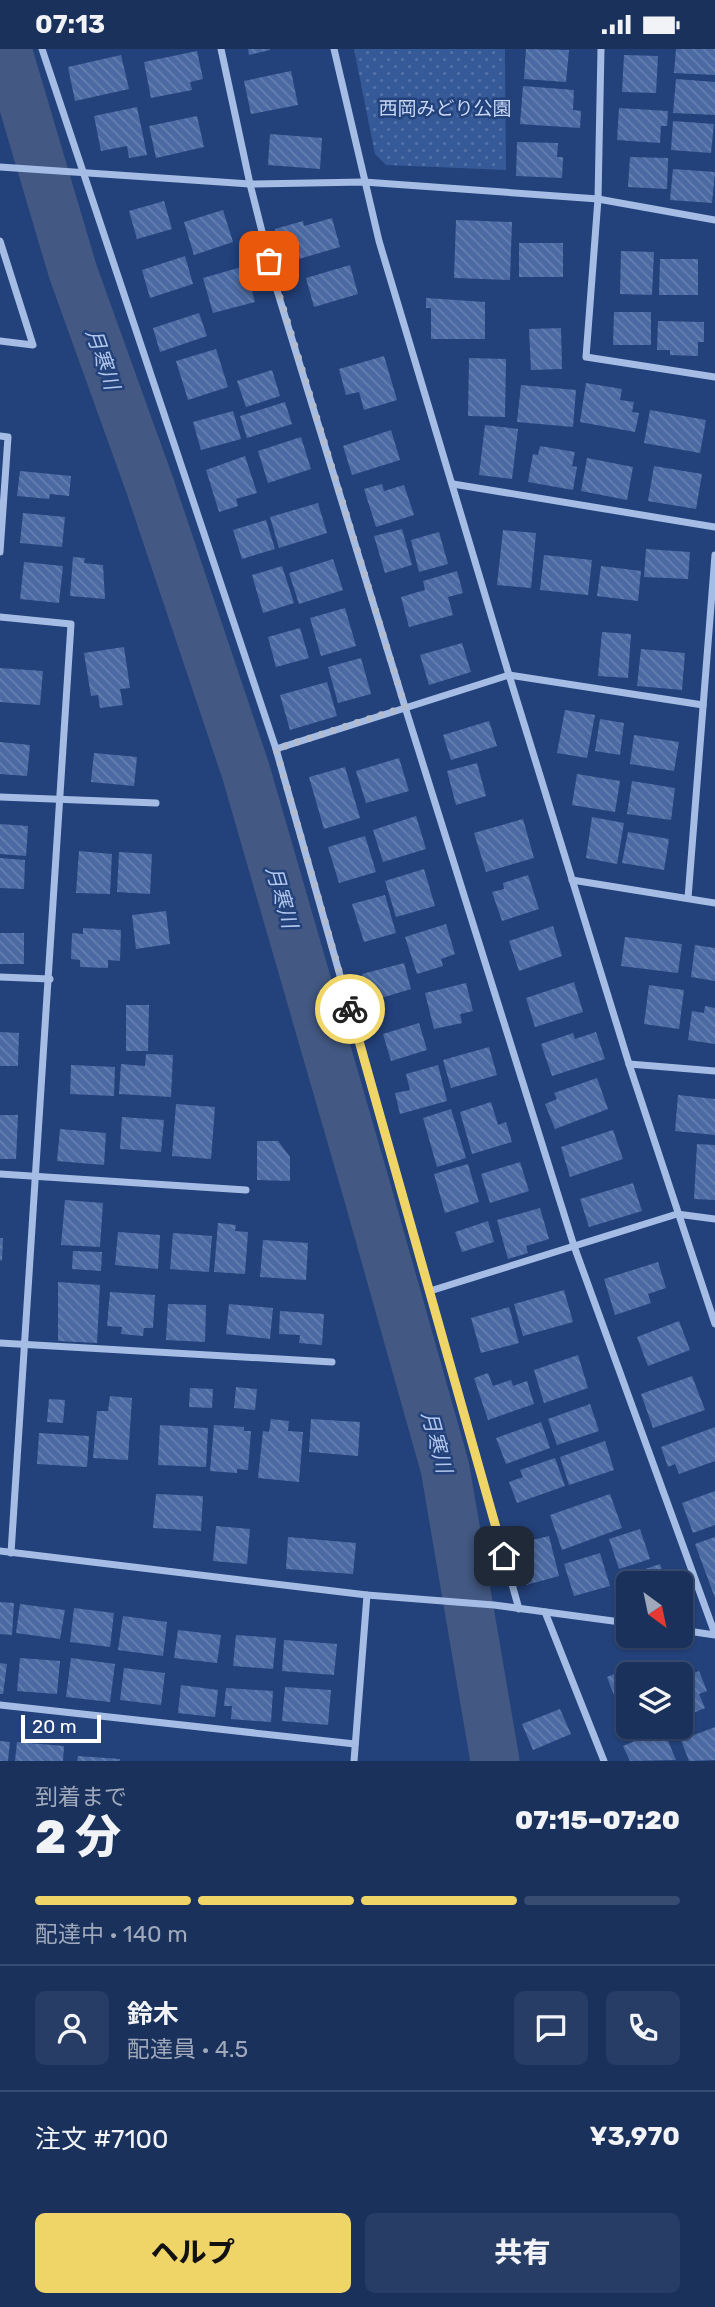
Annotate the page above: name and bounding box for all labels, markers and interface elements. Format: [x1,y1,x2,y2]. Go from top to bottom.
text: 07:13 [35,9,105,40]
park label: 西岡みどり公園 [378,97,512,120]
pin [239,231,299,291]
icon: bag [250,242,288,280]
water label: 月寒川 [81,325,126,395]
water label: 月寒川 [261,863,303,933]
courier [315,974,385,1044]
icon: bike [331,990,369,1028]
water label: 月寒川 [417,1408,458,1478]
pin [474,1526,534,1586]
icon: home [485,1537,523,1575]
north arrow [616,1571,693,1649]
map controls [616,1571,693,1739]
button: layers [616,1662,693,1739]
scale bar [21,1712,102,1744]
text: 20 m [32,1715,77,1738]
text: 到着まで [35,1783,127,1811]
text: 07:15–07:20 [515,1805,680,1836]
text: 2 分 [35,1810,121,1865]
text: 配達中 · 140 m [35,1920,188,1948]
button: person [35,1991,109,2065]
button: chat [514,1991,588,2065]
button: phone [606,1991,680,2065]
text: 鈴木 [127,1999,179,2030]
text: 配達員 · 4.5 [127,2035,248,2063]
text: ¥3,970 [590,2121,680,2152]
text: 注文 #7100 [35,2124,169,2155]
button: ヘルプ [35,2213,351,2293]
button: 共有 [365,2213,680,2293]

